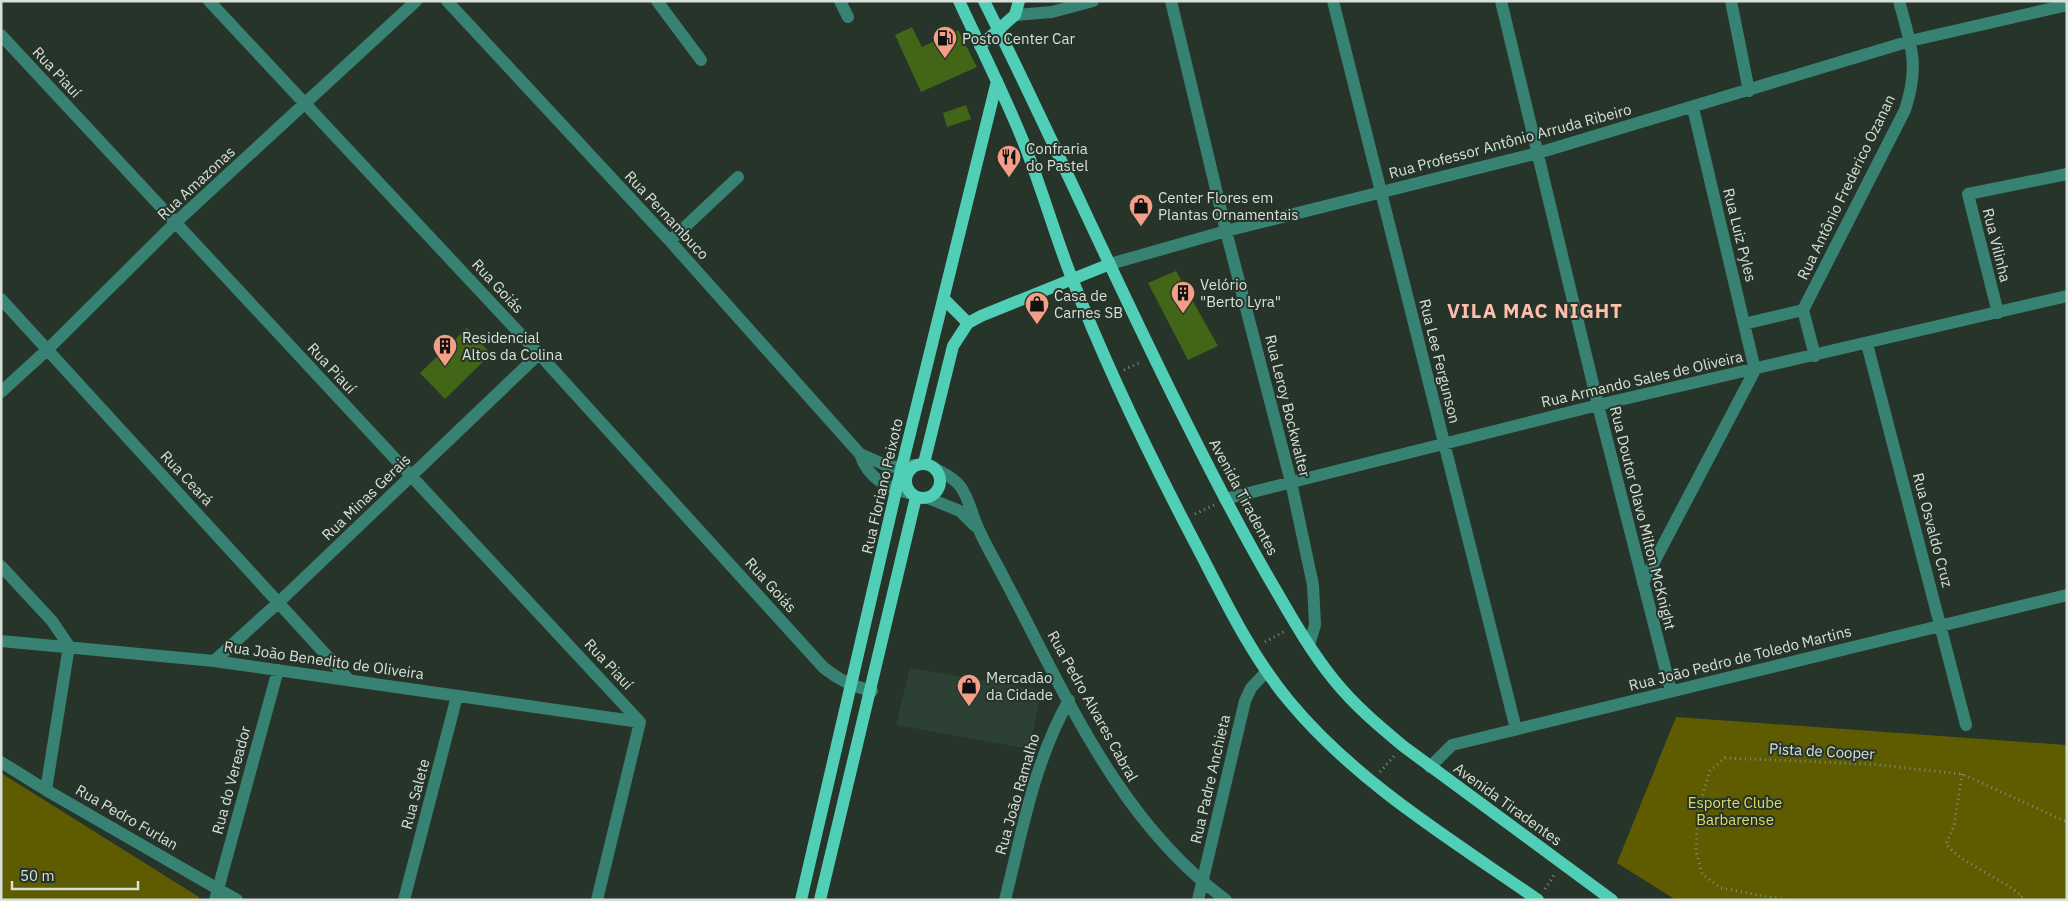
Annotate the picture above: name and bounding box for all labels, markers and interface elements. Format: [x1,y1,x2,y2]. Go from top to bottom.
fuel station icon: Posto Center Car [932,25,958,59]
place label: Posto Center Car [962,29,1075,48]
street label: Rua Piauí [29,43,86,102]
street label: Rua Antônio Frederico Ozanan [1793,91,1899,283]
street label: Rua Professor Antônio Arruda Ribeiro [1387,99,1633,183]
place label: Confraria do Pastel [1026,139,1088,175]
street label: Rua Amazonas [153,142,239,224]
restaurant icon: Confraria do Pastel [996,144,1022,178]
street label: Rua Pernambuco [621,167,713,263]
street label: Rua Luiz Pyles [1719,186,1761,284]
place label: Center Flores em Plantas Ornamentais [1158,188,1299,224]
shop icon: Center Flores em Plantas Ornamentais [1128,193,1154,227]
street label: Rua Vilinha [1979,206,2015,284]
street label: Rua Goiás [468,255,528,317]
place label: Velório "Berto Lyra" [1200,275,1281,311]
building icon: Velório "Berto Lyra" [1170,280,1196,314]
place label: Casa de Carnes SB [1054,286,1123,322]
shop icon: Casa de Carnes SB [1024,291,1050,325]
street label: Rua Lee Fergunson [1415,297,1465,425]
district label: VILA MAC NIGHT [1447,297,1623,324]
place label: Residencial Altos da Colina [462,328,562,364]
building icon: Residencial Altos da Colina [432,333,458,367]
street label: Rua Leroy Bockwalter [1261,333,1315,480]
street label: Rua Piauí [304,339,361,398]
street label: Rua Armando Sales de Oliveira [1539,347,1745,411]
street label: Rua Doutor Olavo Milton McKnight [1606,404,1680,632]
street label: Rua Floriano Peixoto [857,416,907,556]
street label: Avenida Tiradentes [1205,435,1283,559]
street label: Rua Ceará [157,446,217,510]
street label: Rua Minas Gerais [318,450,414,544]
street label: Rua Osvaldo Cruz [1909,471,1957,589]
street label: Rua Goiás [741,554,801,616]
street label: Rua João Pedro de Toledo Martins [1627,621,1853,695]
street label: Rua Pedro Alvares Cabral [1044,627,1142,785]
street label: Rua Piauí [581,635,638,694]
street label: Rua João Benedito de Oliveira [223,637,425,683]
place label: Mercadão da Cidade [986,668,1053,704]
shop icon: Mercadão da Cidade [956,673,982,707]
street label: Rua Padre Anchieta [1186,713,1234,845]
street label: Rua do Vereador [207,723,255,836]
street label: Rua João Ramalho [991,731,1043,857]
street label: Pista de Cooper [1769,739,1876,763]
street label: Rua Salete [396,757,434,831]
street label: Avenida Tiradentes [1450,758,1566,850]
street label: Rua Pedro Furlan [72,780,182,854]
park label: Esporte Clube Barbarense [1688,793,1782,829]
scale bar [12,858,139,890]
text: 50 m [20,866,55,885]

